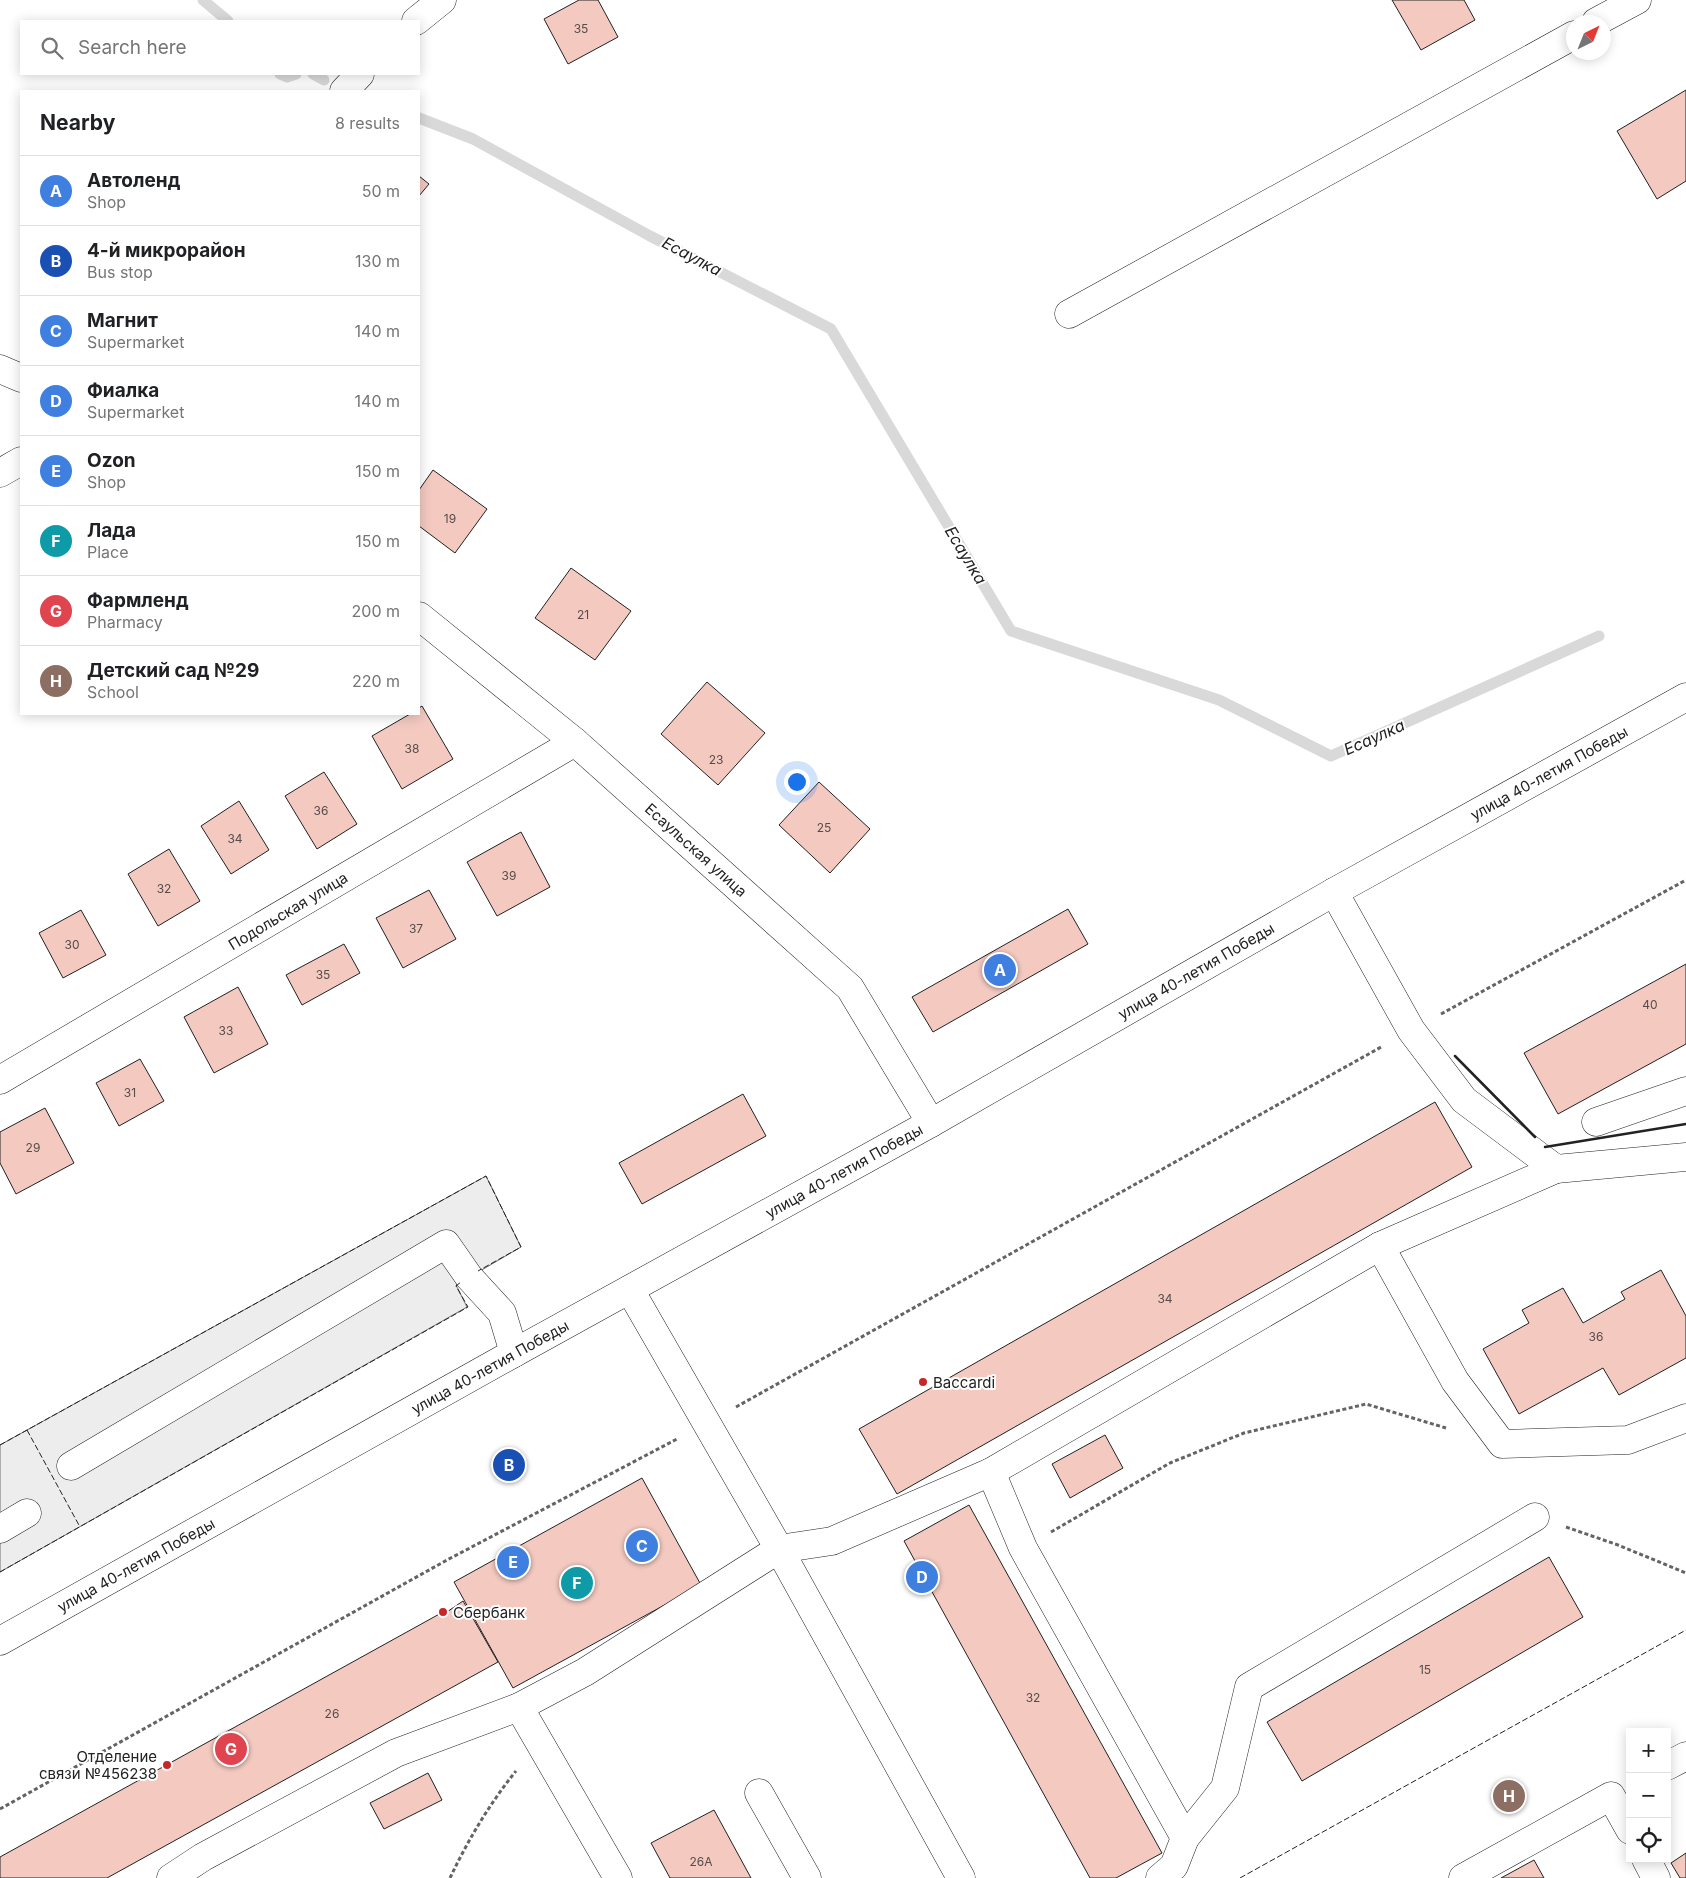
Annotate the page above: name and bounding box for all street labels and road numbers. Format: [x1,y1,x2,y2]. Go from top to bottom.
street label: улица 40-летия Победы [1467,722,1631,824]
street label: Есаульская улица [641,799,751,901]
street label: Подольская улица [225,868,351,954]
street label: улица 40-летия Победы [1115,918,1277,1024]
street label: улица 40-летия Победы [762,1120,926,1222]
street label: улица 40-летия Победы [408,1316,572,1418]
street label: улица 40-летия Победы [54,1514,218,1616]

